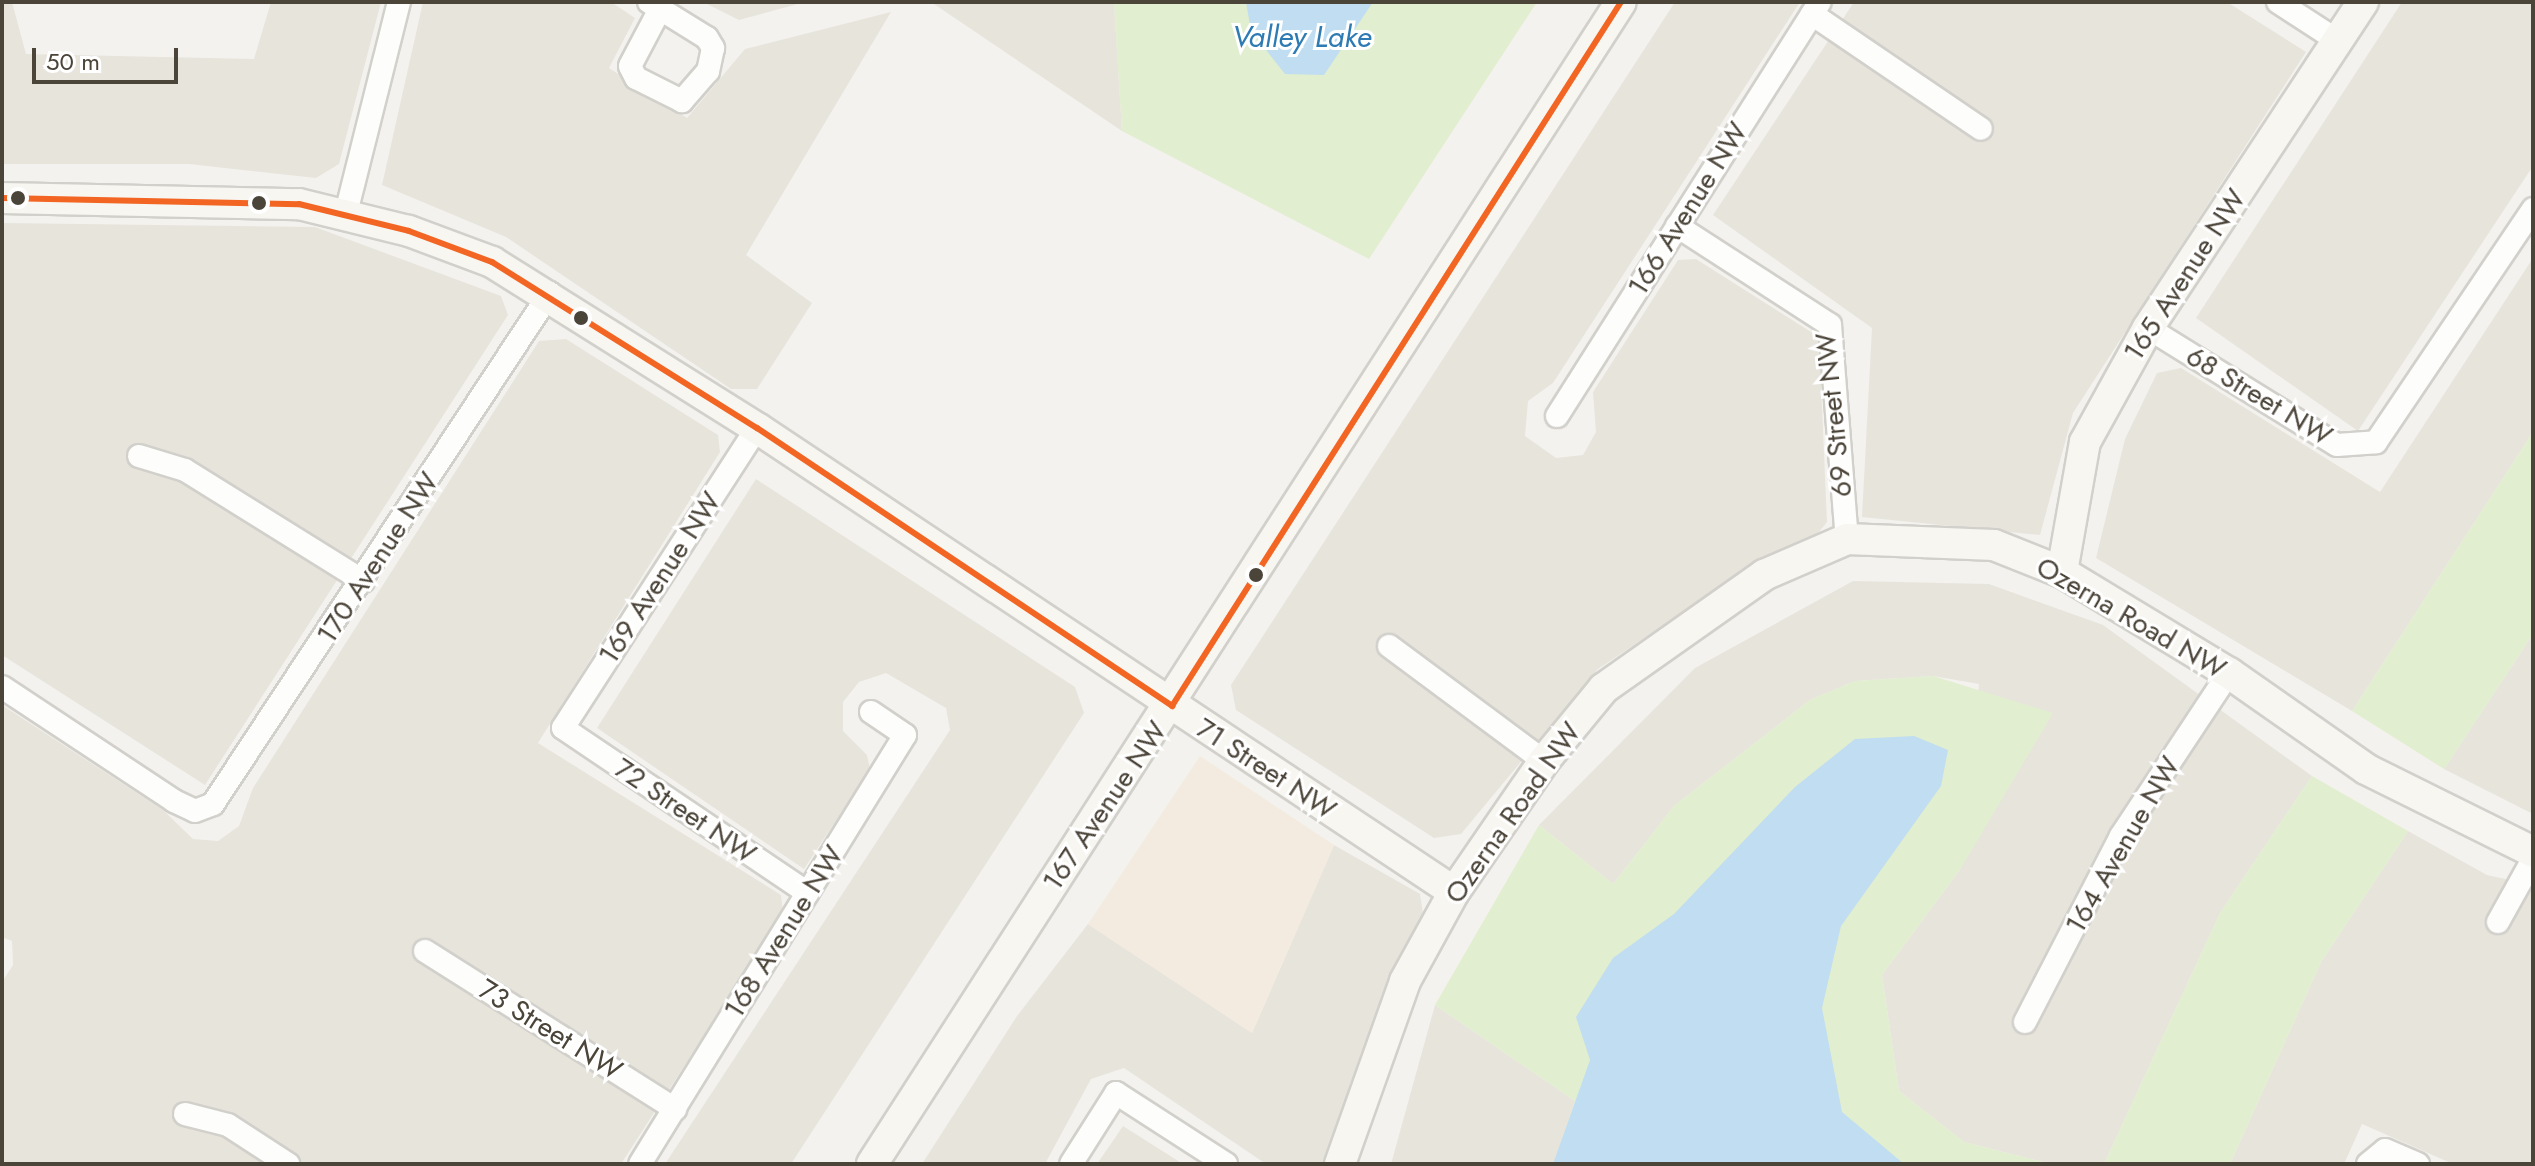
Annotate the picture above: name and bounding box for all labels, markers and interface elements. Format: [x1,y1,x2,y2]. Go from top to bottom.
water label: Valley Lake [1232,19,1372,55]
scale bar [36,32,182,82]
text: 50 m [46,44,100,79]
street label: 166 Avenue NW [1621,116,1755,302]
street label: 165 Avenue NW [2117,183,2253,367]
unlabelled marker [10,190,26,206]
unlabelled marker [251,195,267,211]
unlabelled marker [573,310,589,326]
street label: 69 Street NW [1809,331,1859,499]
street label: 68 Street NW [2180,339,2338,453]
street label: 170 Avenue NW [310,466,446,650]
street label: 169 Avenue NW [592,486,728,670]
street label: Ozerna Road NW [2030,550,2232,686]
unlabelled marker [1248,567,1264,583]
street label: 71 Street NW [1190,711,1342,827]
street label: 167 Avenue NW [1036,715,1174,897]
street label: Ozerna Road NW [1438,716,1588,910]
street label: 72 Street NW [608,751,762,871]
street label: 164 Avenue NW [2059,751,2187,939]
street label: 168 Avenue NW [717,839,851,1025]
street label: 73 Street NW [472,973,628,1087]

